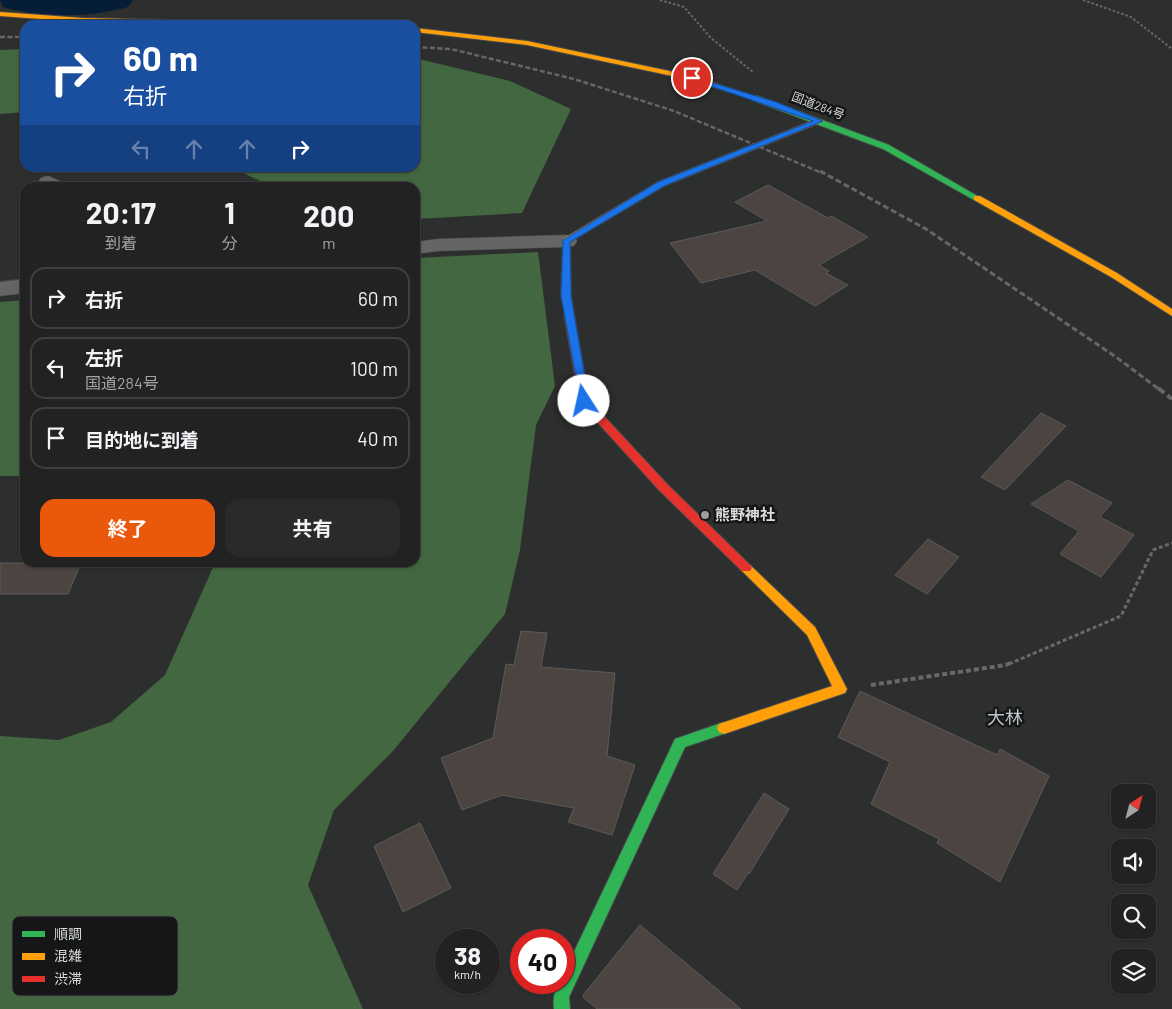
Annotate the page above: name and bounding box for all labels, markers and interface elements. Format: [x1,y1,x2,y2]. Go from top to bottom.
text: 60 m [123,36,198,78]
icon: right [40,40,105,105]
pin [671,57,713,99]
icon: arrive [678,64,706,92]
text: 右折 [123,82,167,108]
street label: 国道284号 [790,89,847,122]
icon: left [127,135,155,163]
icon: ahead [180,135,208,163]
icon: ahead [233,135,261,163]
icon: right [286,135,314,163]
text: 20:17 [86,194,156,230]
text: 1 [224,194,235,230]
text: 200 [303,197,354,233]
text: 到着 [105,233,137,252]
text: 分 [222,233,238,252]
text: m [322,233,335,252]
icon: right [42,284,70,312]
text: 60 m [358,287,398,310]
text: 右折 [85,288,123,311]
text: 左折 [85,346,123,369]
icon: left [42,354,70,382]
text: 100 m [350,357,398,380]
text: 国道284号 [85,373,159,392]
position arrow [557,374,609,426]
icon: arrive [42,424,70,452]
text: 40 m [357,427,398,450]
text: 目的地に到着 [85,428,199,451]
button: 終了 [40,499,215,557]
button: 共有 [225,499,400,557]
place label: 熊野神社 [715,505,775,523]
marker: 熊野神社 [699,509,711,521]
district label: 大林 [987,706,1023,728]
north arrow [1111,784,1156,829]
map controls [1111,784,1156,994]
button: sound [1111,839,1156,884]
button: search [1111,894,1156,939]
legend [12,916,178,996]
text: 順調 [54,925,82,942]
speed limit sign: 40 [510,929,575,994]
text: 38 [454,940,481,970]
text: 混雑 [54,947,82,964]
button: layers [1111,949,1156,994]
text: km/h [454,967,481,981]
text: 渋滞 [54,970,82,987]

